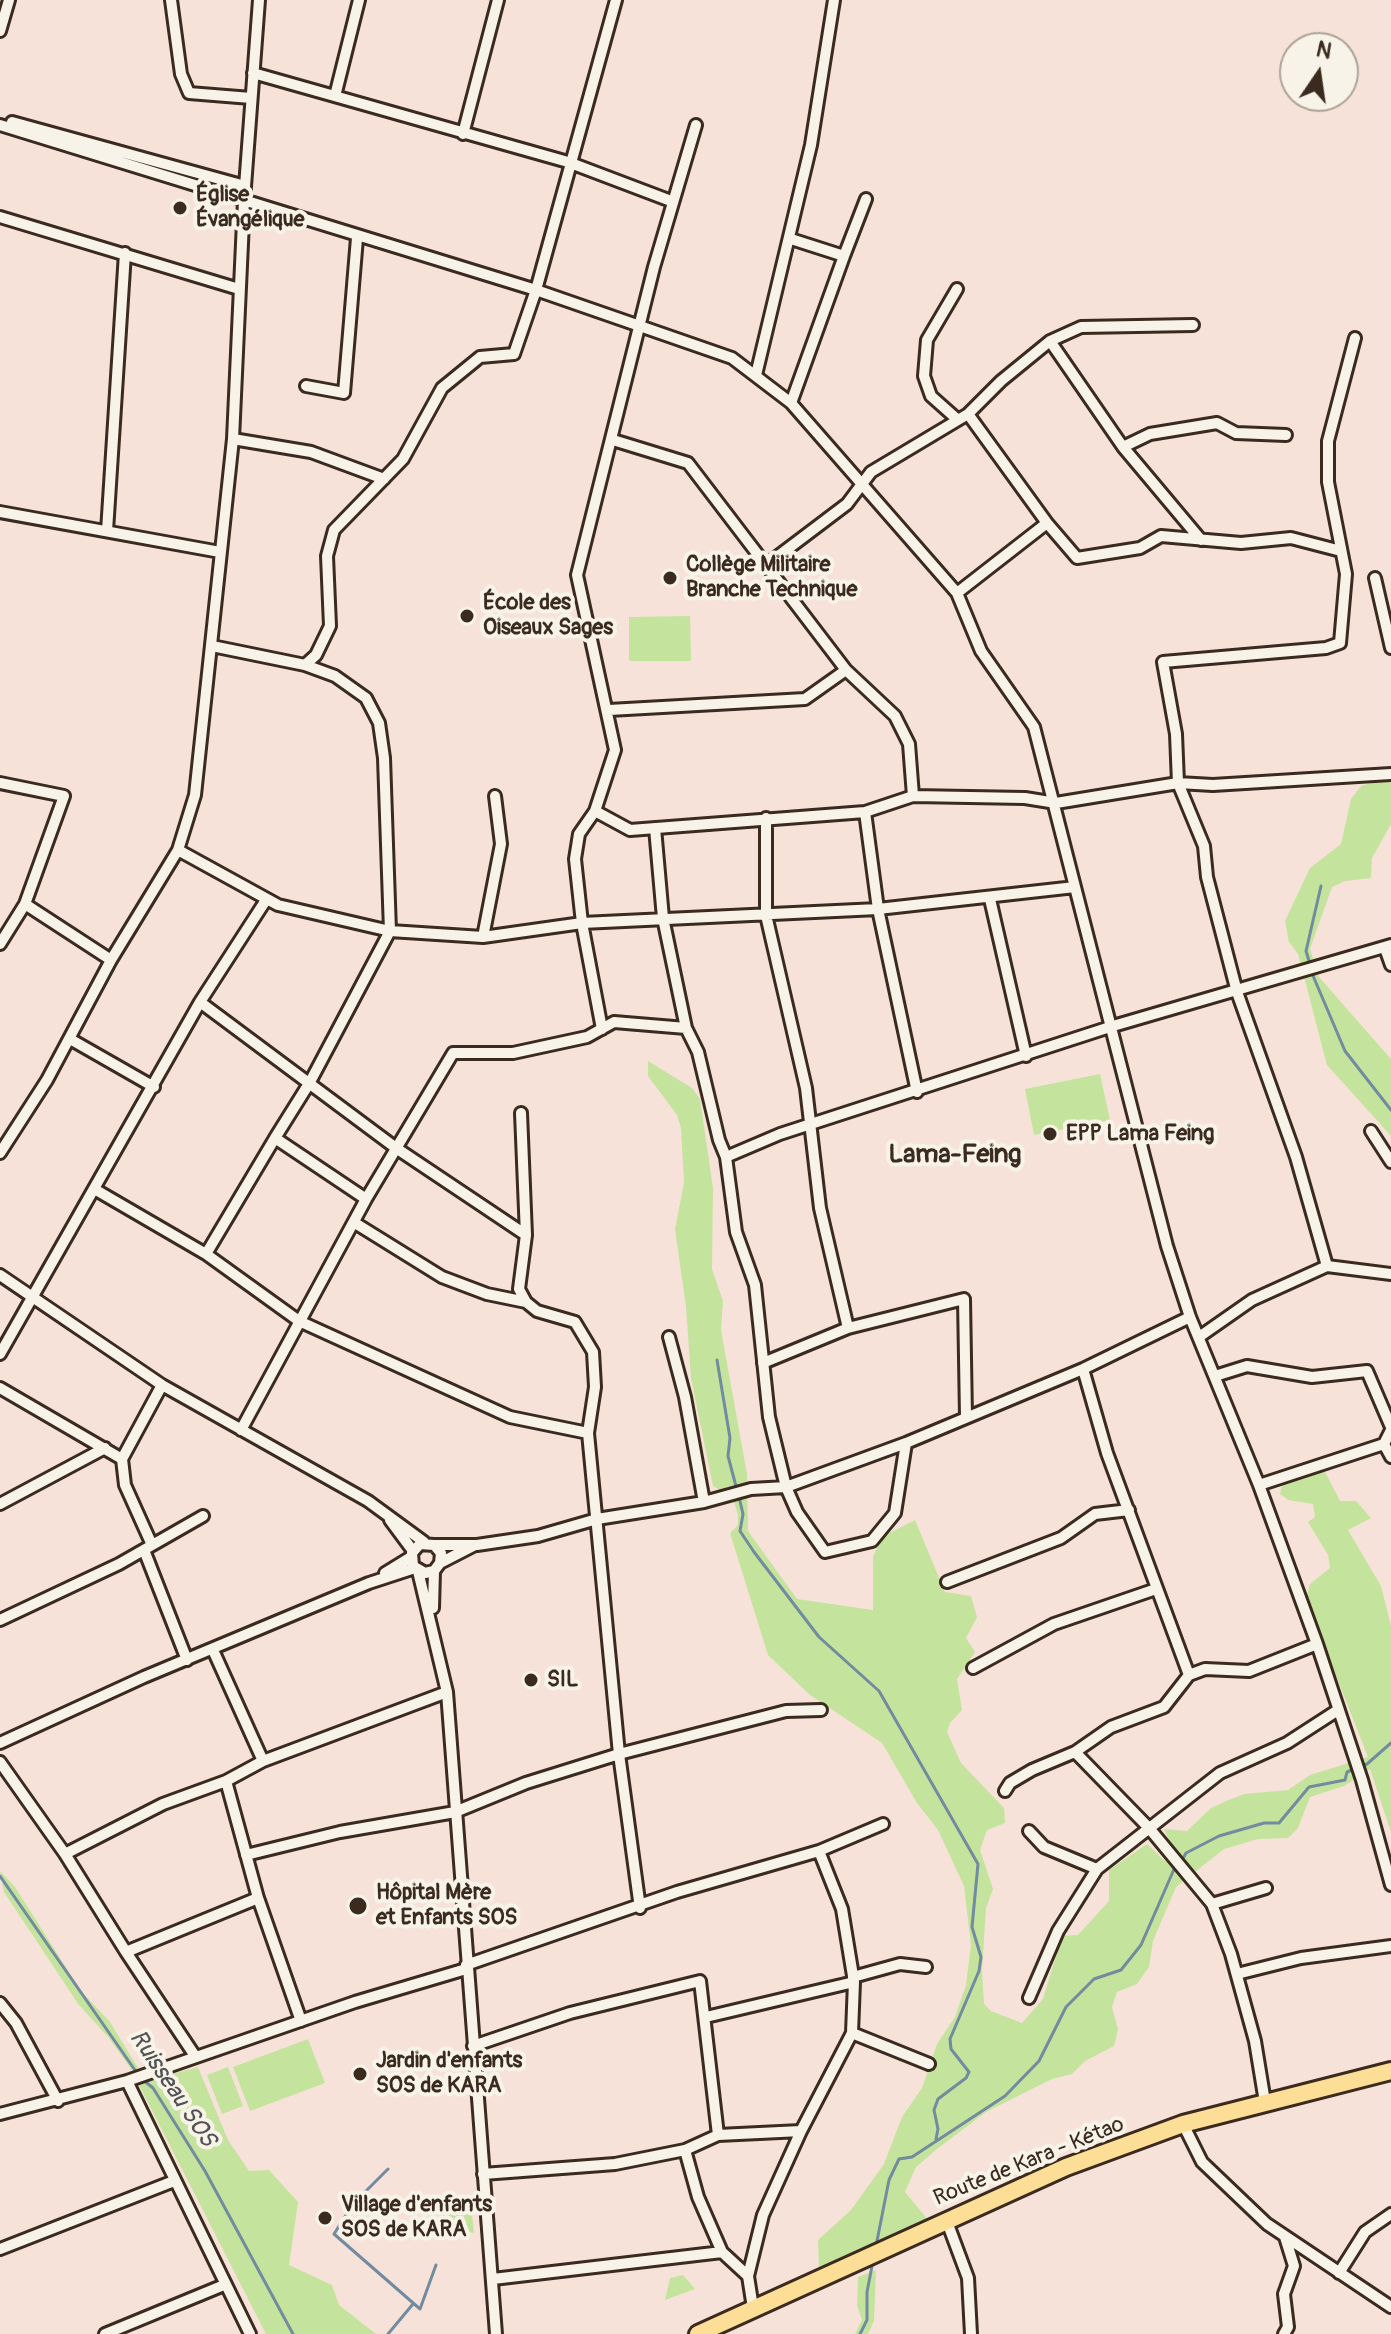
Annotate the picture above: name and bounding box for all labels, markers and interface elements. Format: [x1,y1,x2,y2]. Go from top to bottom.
north arrow [1279,32,1359,112]
text: N [1314,35,1334,66]
place label: Église Évangélique [196,182,304,234]
marker: Église Évangélique [171,199,189,217]
place label: Collège Militaire Branche Technique [686,552,857,604]
marker: Collège Militaire Branche Technique [661,569,679,587]
place label: École des Oiseaux Sages [483,590,613,642]
marker: École des Oiseaux Sages [458,607,476,625]
place label: EPP Lama Feing [1066,1121,1214,1147]
marker: EPP Lama Feing [1041,1125,1059,1143]
district label: Lama-Feing [889,1139,1021,1171]
place label: SIL [547,1667,578,1693]
marker: SIL [522,1671,540,1689]
place label: Hôpital Mère et Enfants SOS [376,1880,517,1932]
marker: Hôpital Mère et Enfants SOS [347,1895,369,1917]
water label: Ruisseau SOS [122,2025,222,2153]
place label: Jardin d'enfants SOS de KARA [376,2048,522,2100]
marker: Jardin d'enfants SOS de KARA [351,2065,369,2083]
street label: Route de Kara - Kétao [930,2112,1128,2212]
place label: Village d'enfants SOS de KARA [341,2192,492,2244]
marker: Village d'enfants SOS de KARA [316,2209,334,2227]

